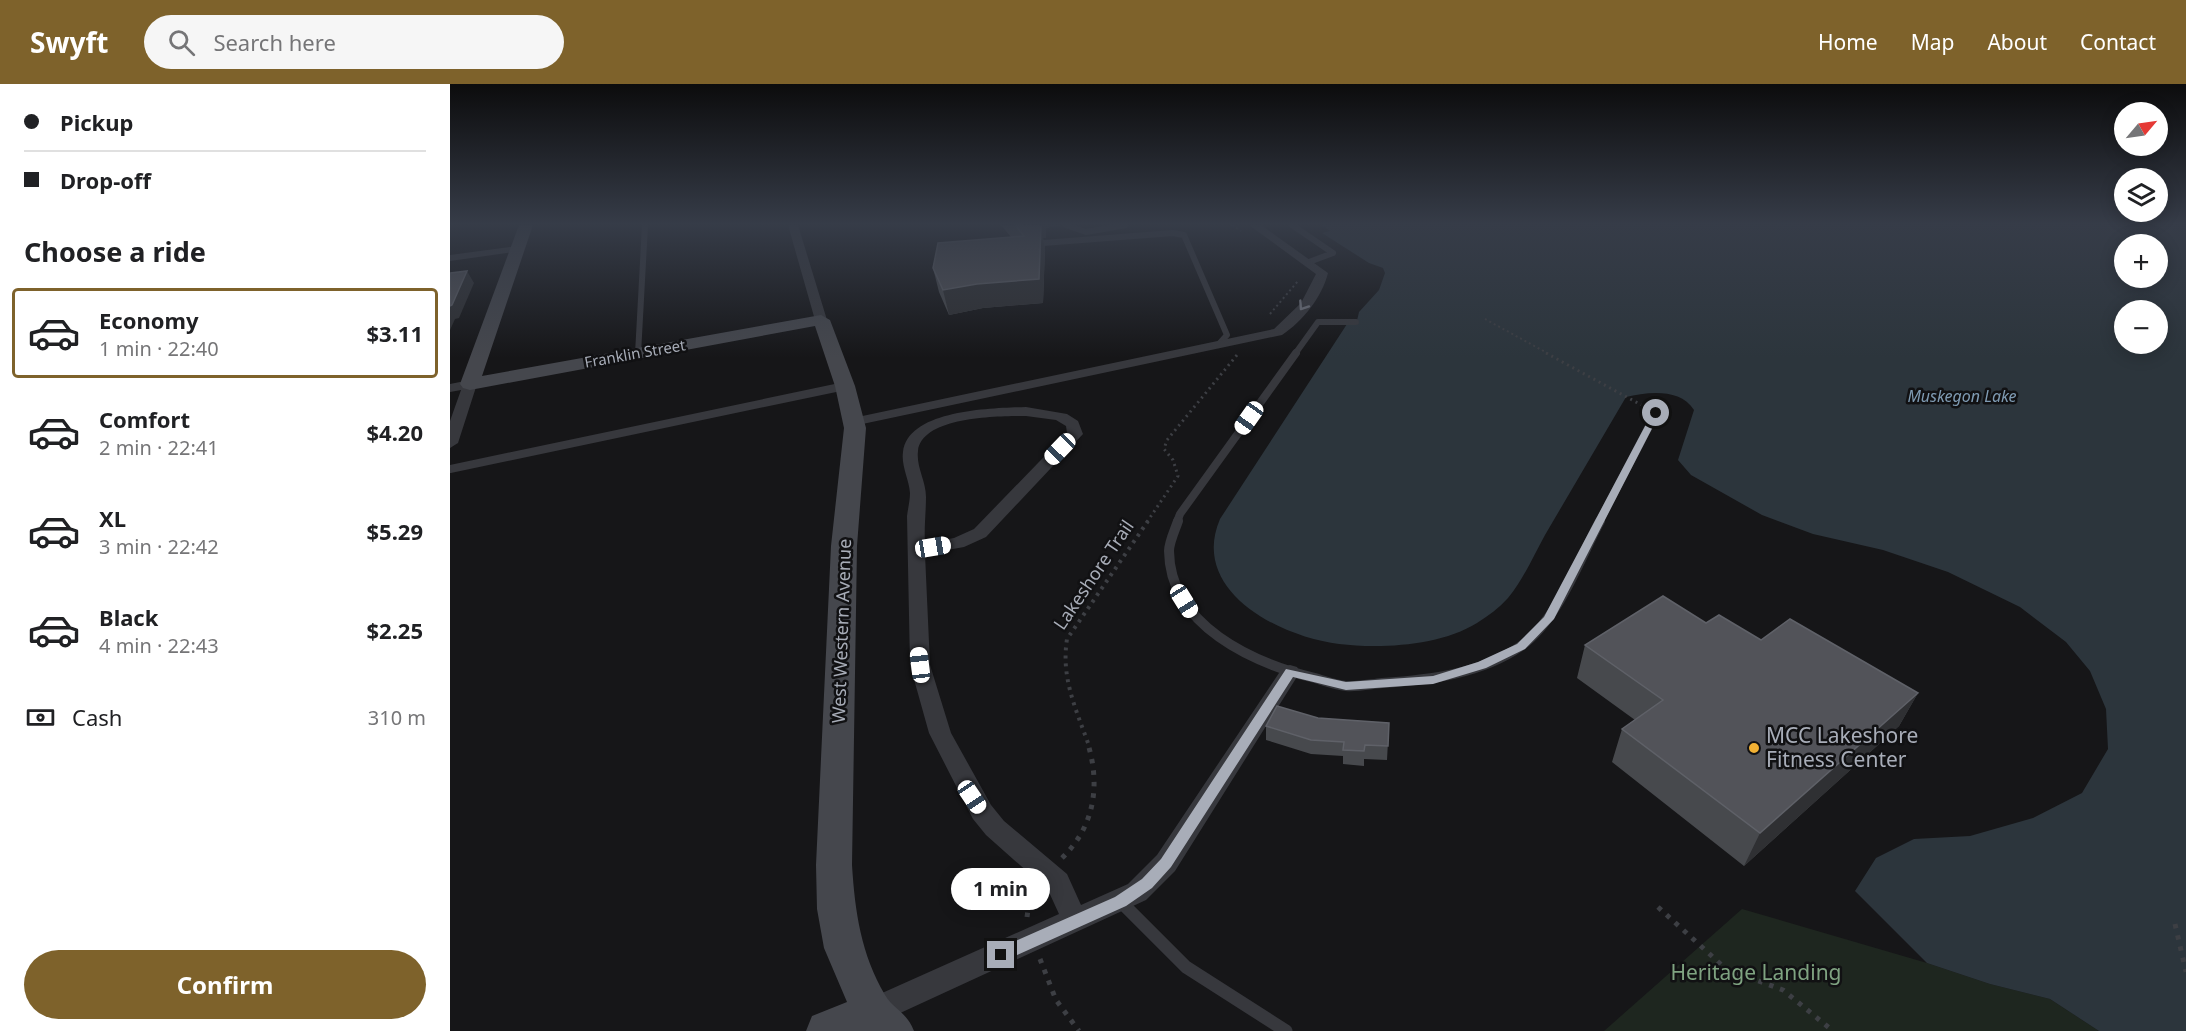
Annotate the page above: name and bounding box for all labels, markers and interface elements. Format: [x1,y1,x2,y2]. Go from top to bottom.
search box [144,15,564,69]
text: Swyft [30,23,108,61]
icon: search [165,26,198,59]
text: Search here [213,27,336,57]
text: Home [1818,28,1878,56]
text: Map [1911,28,1954,56]
text: About [1987,28,2047,56]
text: Contact [2080,28,2156,56]
north arrow [2114,102,2168,156]
map controls [2114,102,2168,354]
text: Pickup [60,107,133,137]
text: Drop-off [60,165,151,195]
button: layers [2114,168,2168,222]
text: Choose a ride [24,233,206,270]
button: + [2114,234,2168,288]
one-way arrow [1299,299,1310,310]
button: − [2114,300,2168,354]
text: Economy [99,305,198,335]
icon: car [27,306,81,360]
text: $3.11 [366,318,423,348]
street label: Franklin Street [583,334,687,372]
text: 1 min · 22:40 [99,335,219,362]
water label: Muskegon Lake [1907,385,2017,407]
car [1231,398,1267,438]
route start [1642,399,1669,426]
text: Comfort [99,404,190,434]
icon: car [27,405,81,459]
text: $4.20 [366,417,423,447]
car [1041,430,1079,468]
text: 2 min · 22:41 [99,434,219,461]
text: XL [99,503,126,533]
icon: car [27,504,81,558]
street label: Lakeshore Trail [1048,515,1139,634]
text: $5.29 [366,516,423,546]
text: 3 min · 22:42 [99,533,219,560]
car [914,535,952,559]
street label: West Western Avenue [826,538,856,724]
car [1167,581,1201,621]
text: Black [99,602,158,632]
icon: car [27,603,81,657]
text: $2.25 [366,615,423,645]
text: 4 min · 22:43 [99,632,219,659]
car [909,646,931,684]
icon: cash [24,701,57,734]
text: Cash [72,702,122,732]
text: 310 m [368,704,426,731]
place label: MCC Lakeshore Fitness Center [1766,721,1918,773]
marker: MCC Lakeshore Fitness Center [1747,741,1761,755]
car [954,777,990,817]
callout: 1 min [952,868,1050,910]
text: 1 min [973,875,1028,902]
route end [987,941,1014,968]
button: Confirm [24,950,426,1019]
park label: Heritage Landing [1670,958,1842,986]

